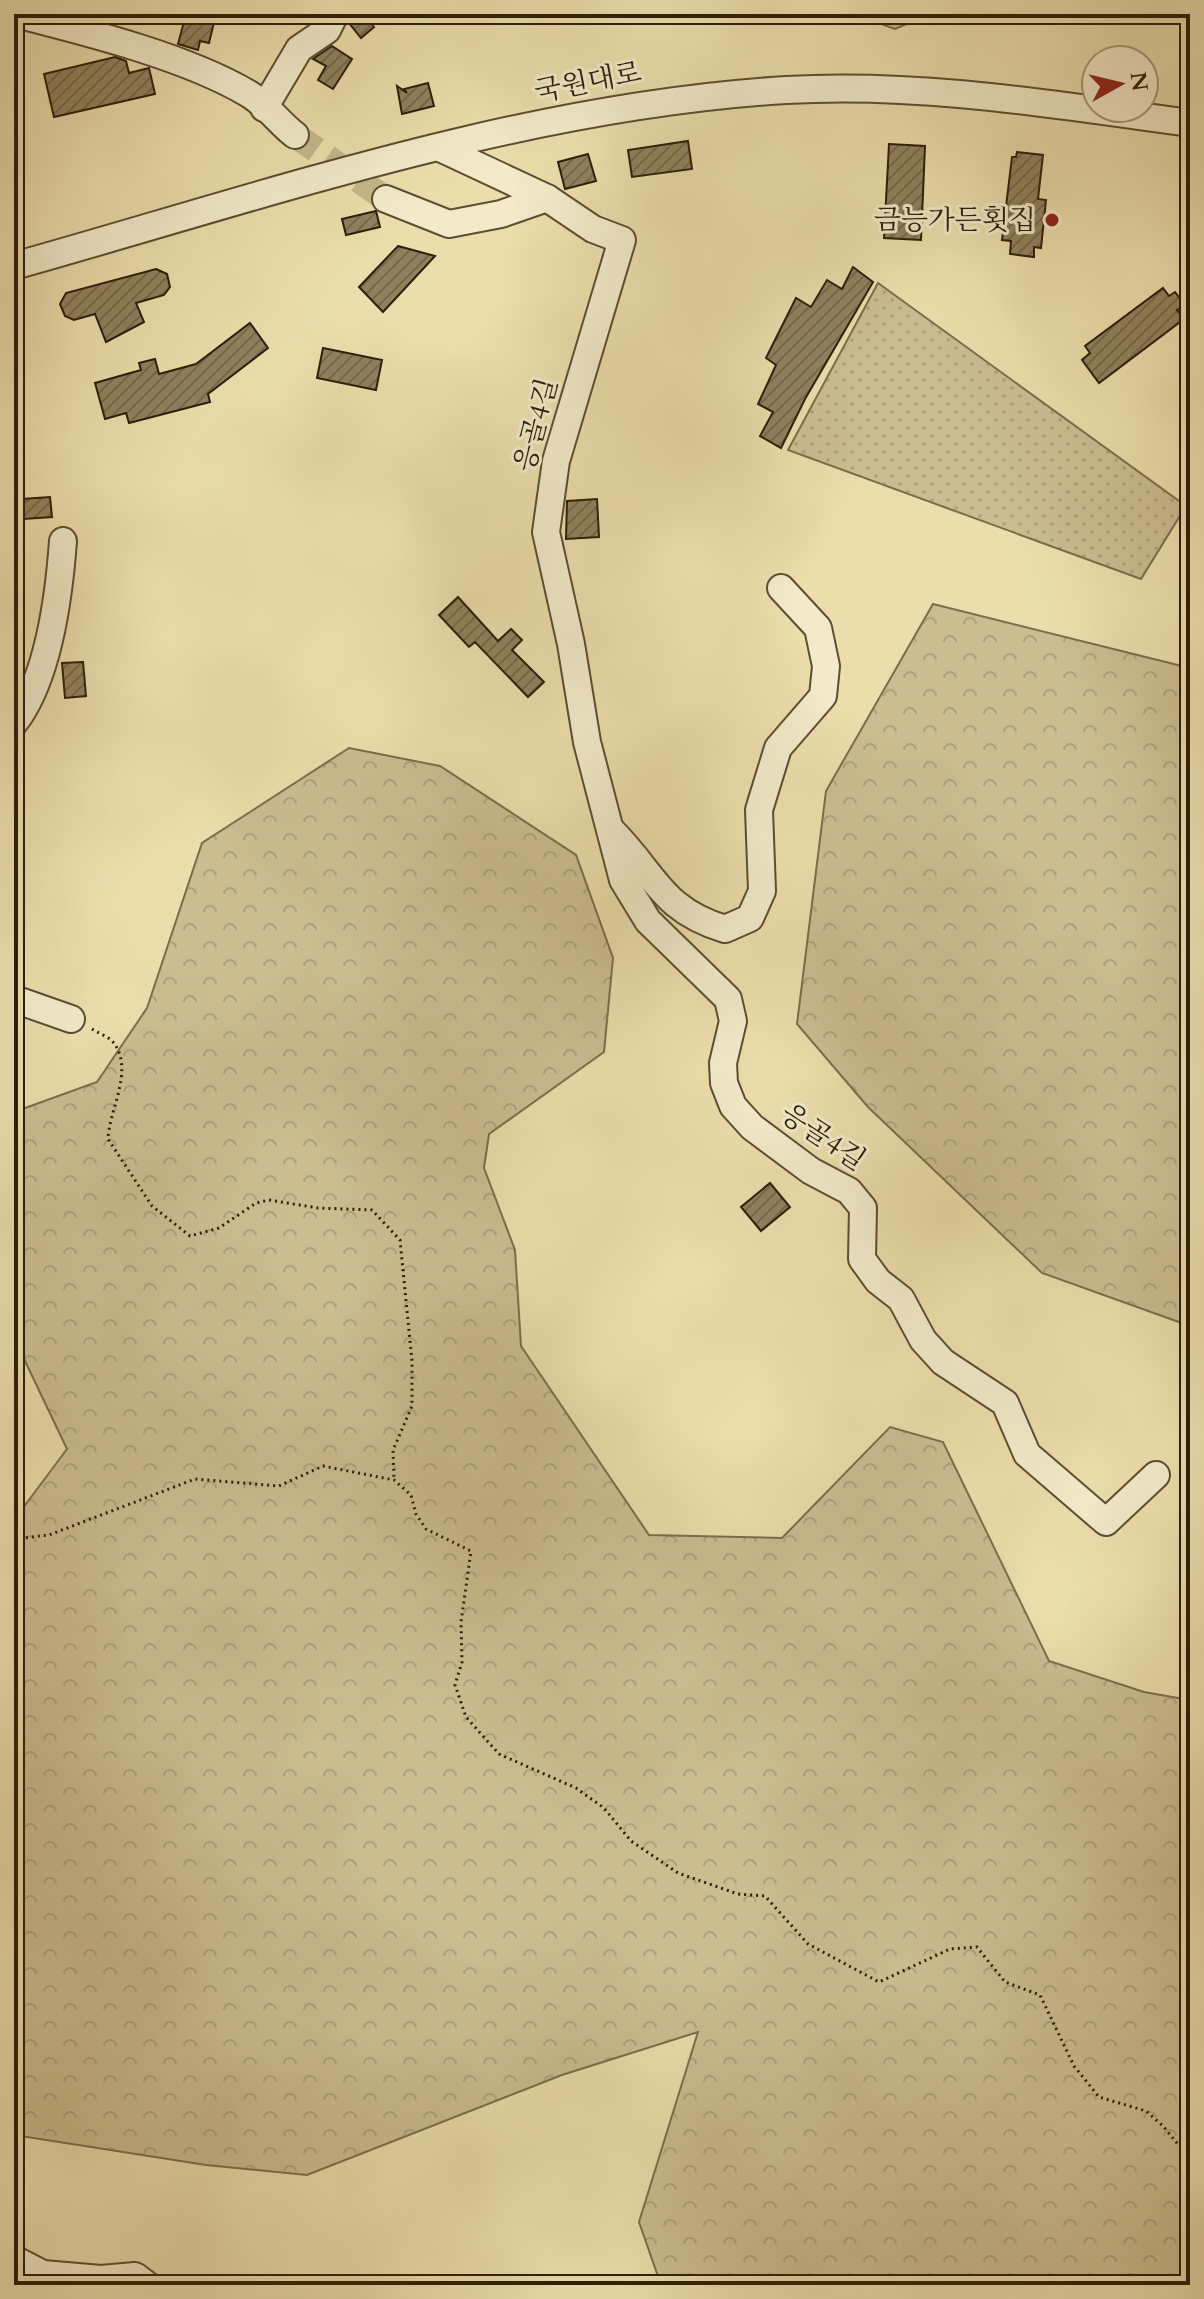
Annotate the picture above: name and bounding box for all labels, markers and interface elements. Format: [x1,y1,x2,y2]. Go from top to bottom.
north arrow [1080,44,1160,124]
street label: 국원대로 [531,53,645,111]
text: N [1123,70,1155,93]
place label: 금능가든횟집 [874,201,1036,239]
marker: 금능가든횟집 [1043,211,1061,229]
street label: 응골4길 [505,374,567,476]
street label: 응골4길 [773,1095,873,1179]

